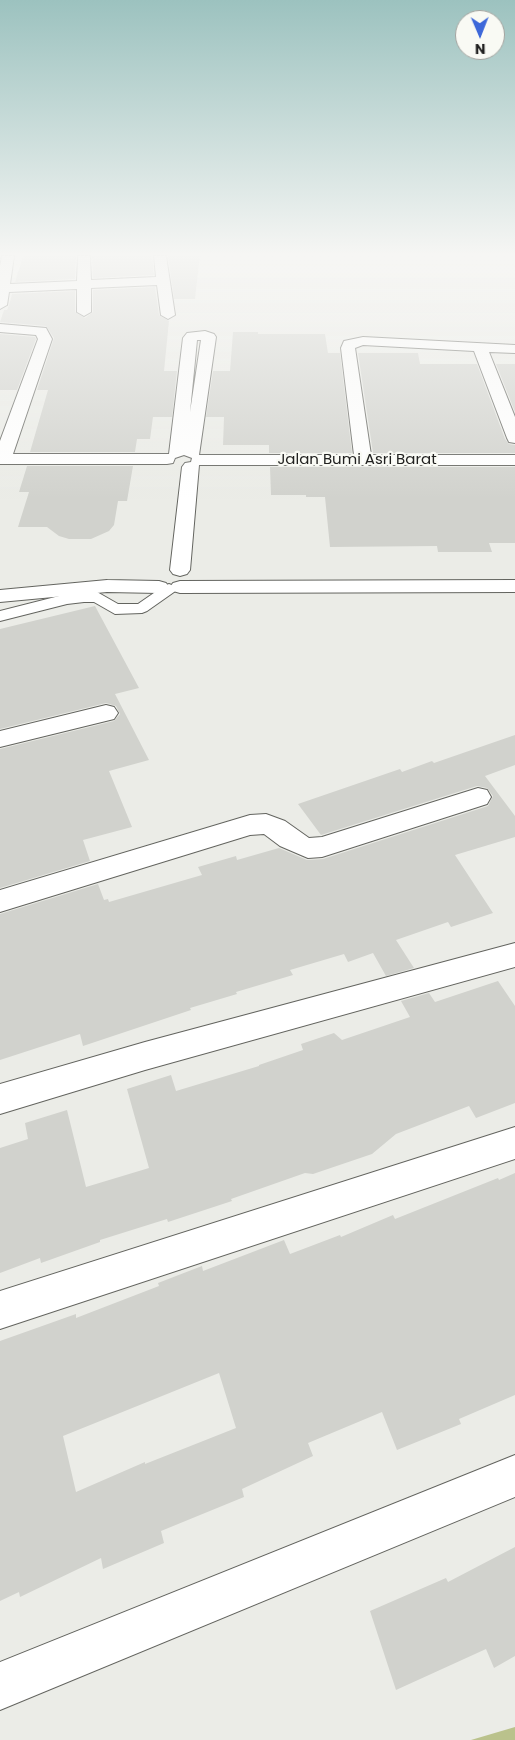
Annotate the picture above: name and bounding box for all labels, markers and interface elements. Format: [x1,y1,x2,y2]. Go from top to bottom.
north arrow [455,10,505,60]
text: N [475,39,486,59]
street label: Jalan Bumi Asri Barat [277,451,437,469]

